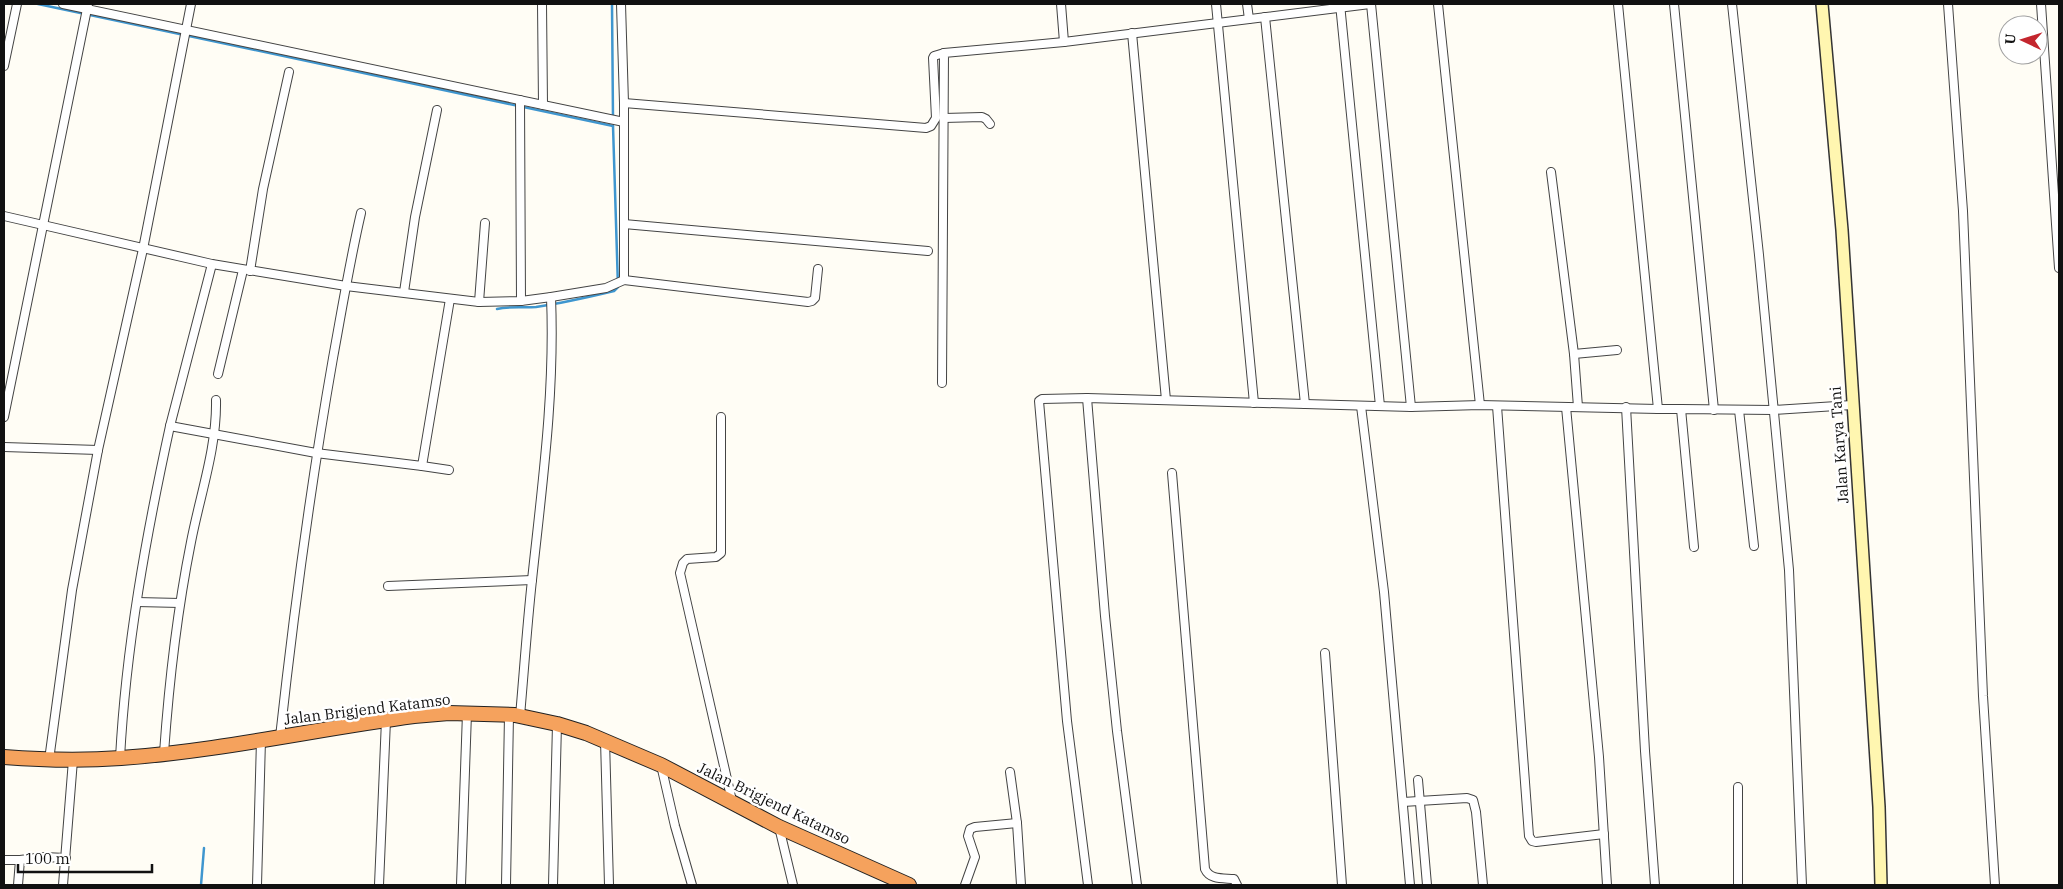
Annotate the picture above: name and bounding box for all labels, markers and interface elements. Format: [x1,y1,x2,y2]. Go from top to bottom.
north arrow [1998,15,2048,65]
text: U [2001,33,2019,45]
street label: Jalan Karya Tani [1825,385,1853,504]
street label: Jalan Brigjend Katamso [283,689,451,729]
street label: Jalan Brigjend Katamso [695,758,853,848]
scale bar [18,842,151,874]
text: 100 m [25,849,70,868]

